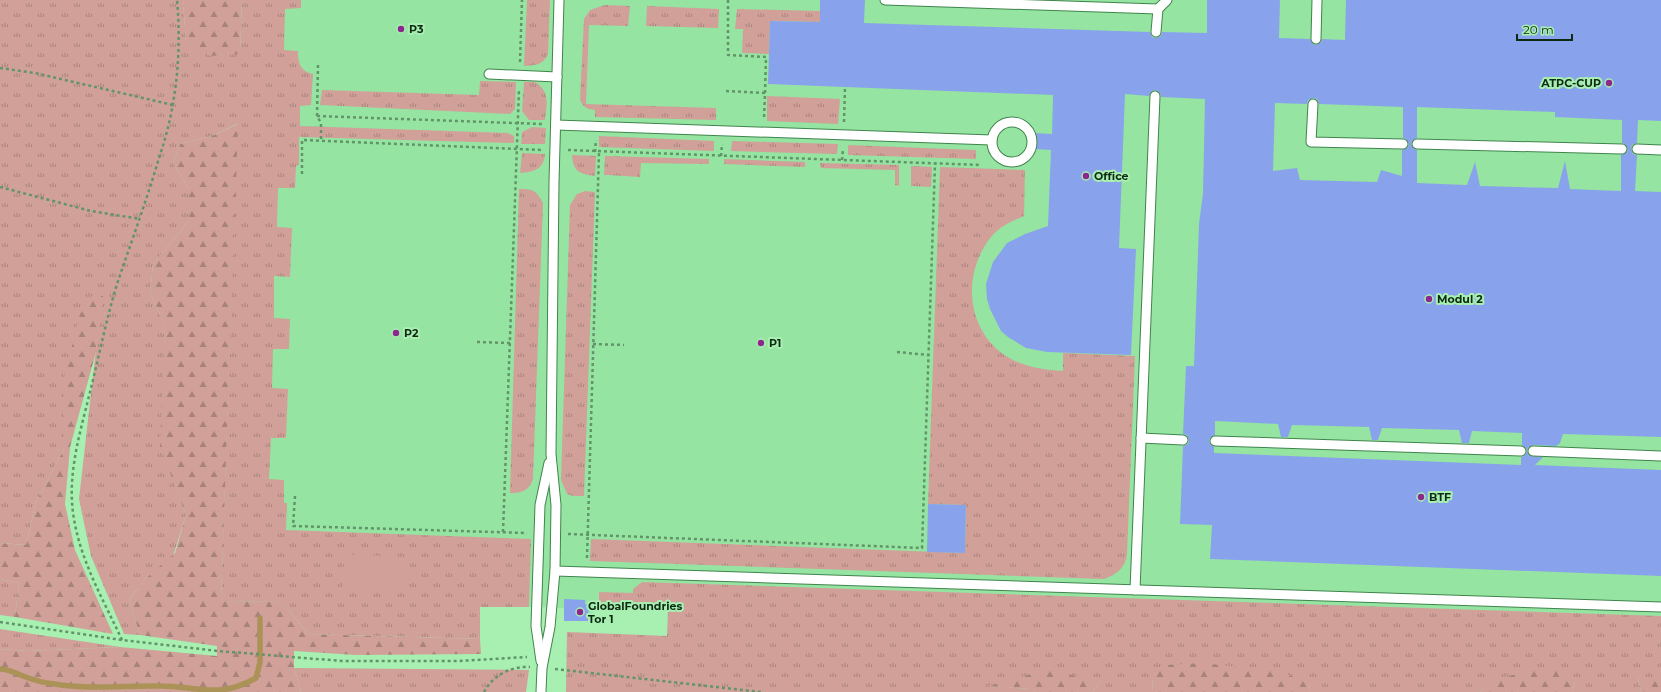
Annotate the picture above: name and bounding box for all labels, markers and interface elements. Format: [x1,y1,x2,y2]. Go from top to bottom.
scale bar [1517,16,1572,42]
place label: P3 [409,22,424,36]
text: 20 m [1523,22,1554,37]
marker: P3 [396,24,406,34]
place label: ATPC-CUP [1540,76,1601,90]
marker: ATPC-CUP [1604,78,1614,88]
place label: Office [1094,169,1129,183]
marker: Office [1081,171,1091,181]
place label: Modul 2 [1437,292,1483,306]
marker: Modul 2 [1424,294,1434,304]
place label: P2 [404,326,419,340]
marker: P2 [391,328,401,338]
place label: P1 [769,336,781,350]
marker: P1 [756,338,766,348]
place label: BTF [1429,490,1451,504]
marker: BTF [1416,492,1426,502]
place label: GlobalFoundries Tor 1 [588,599,682,626]
marker: GlobalFoundries Tor 1 [575,607,585,617]

